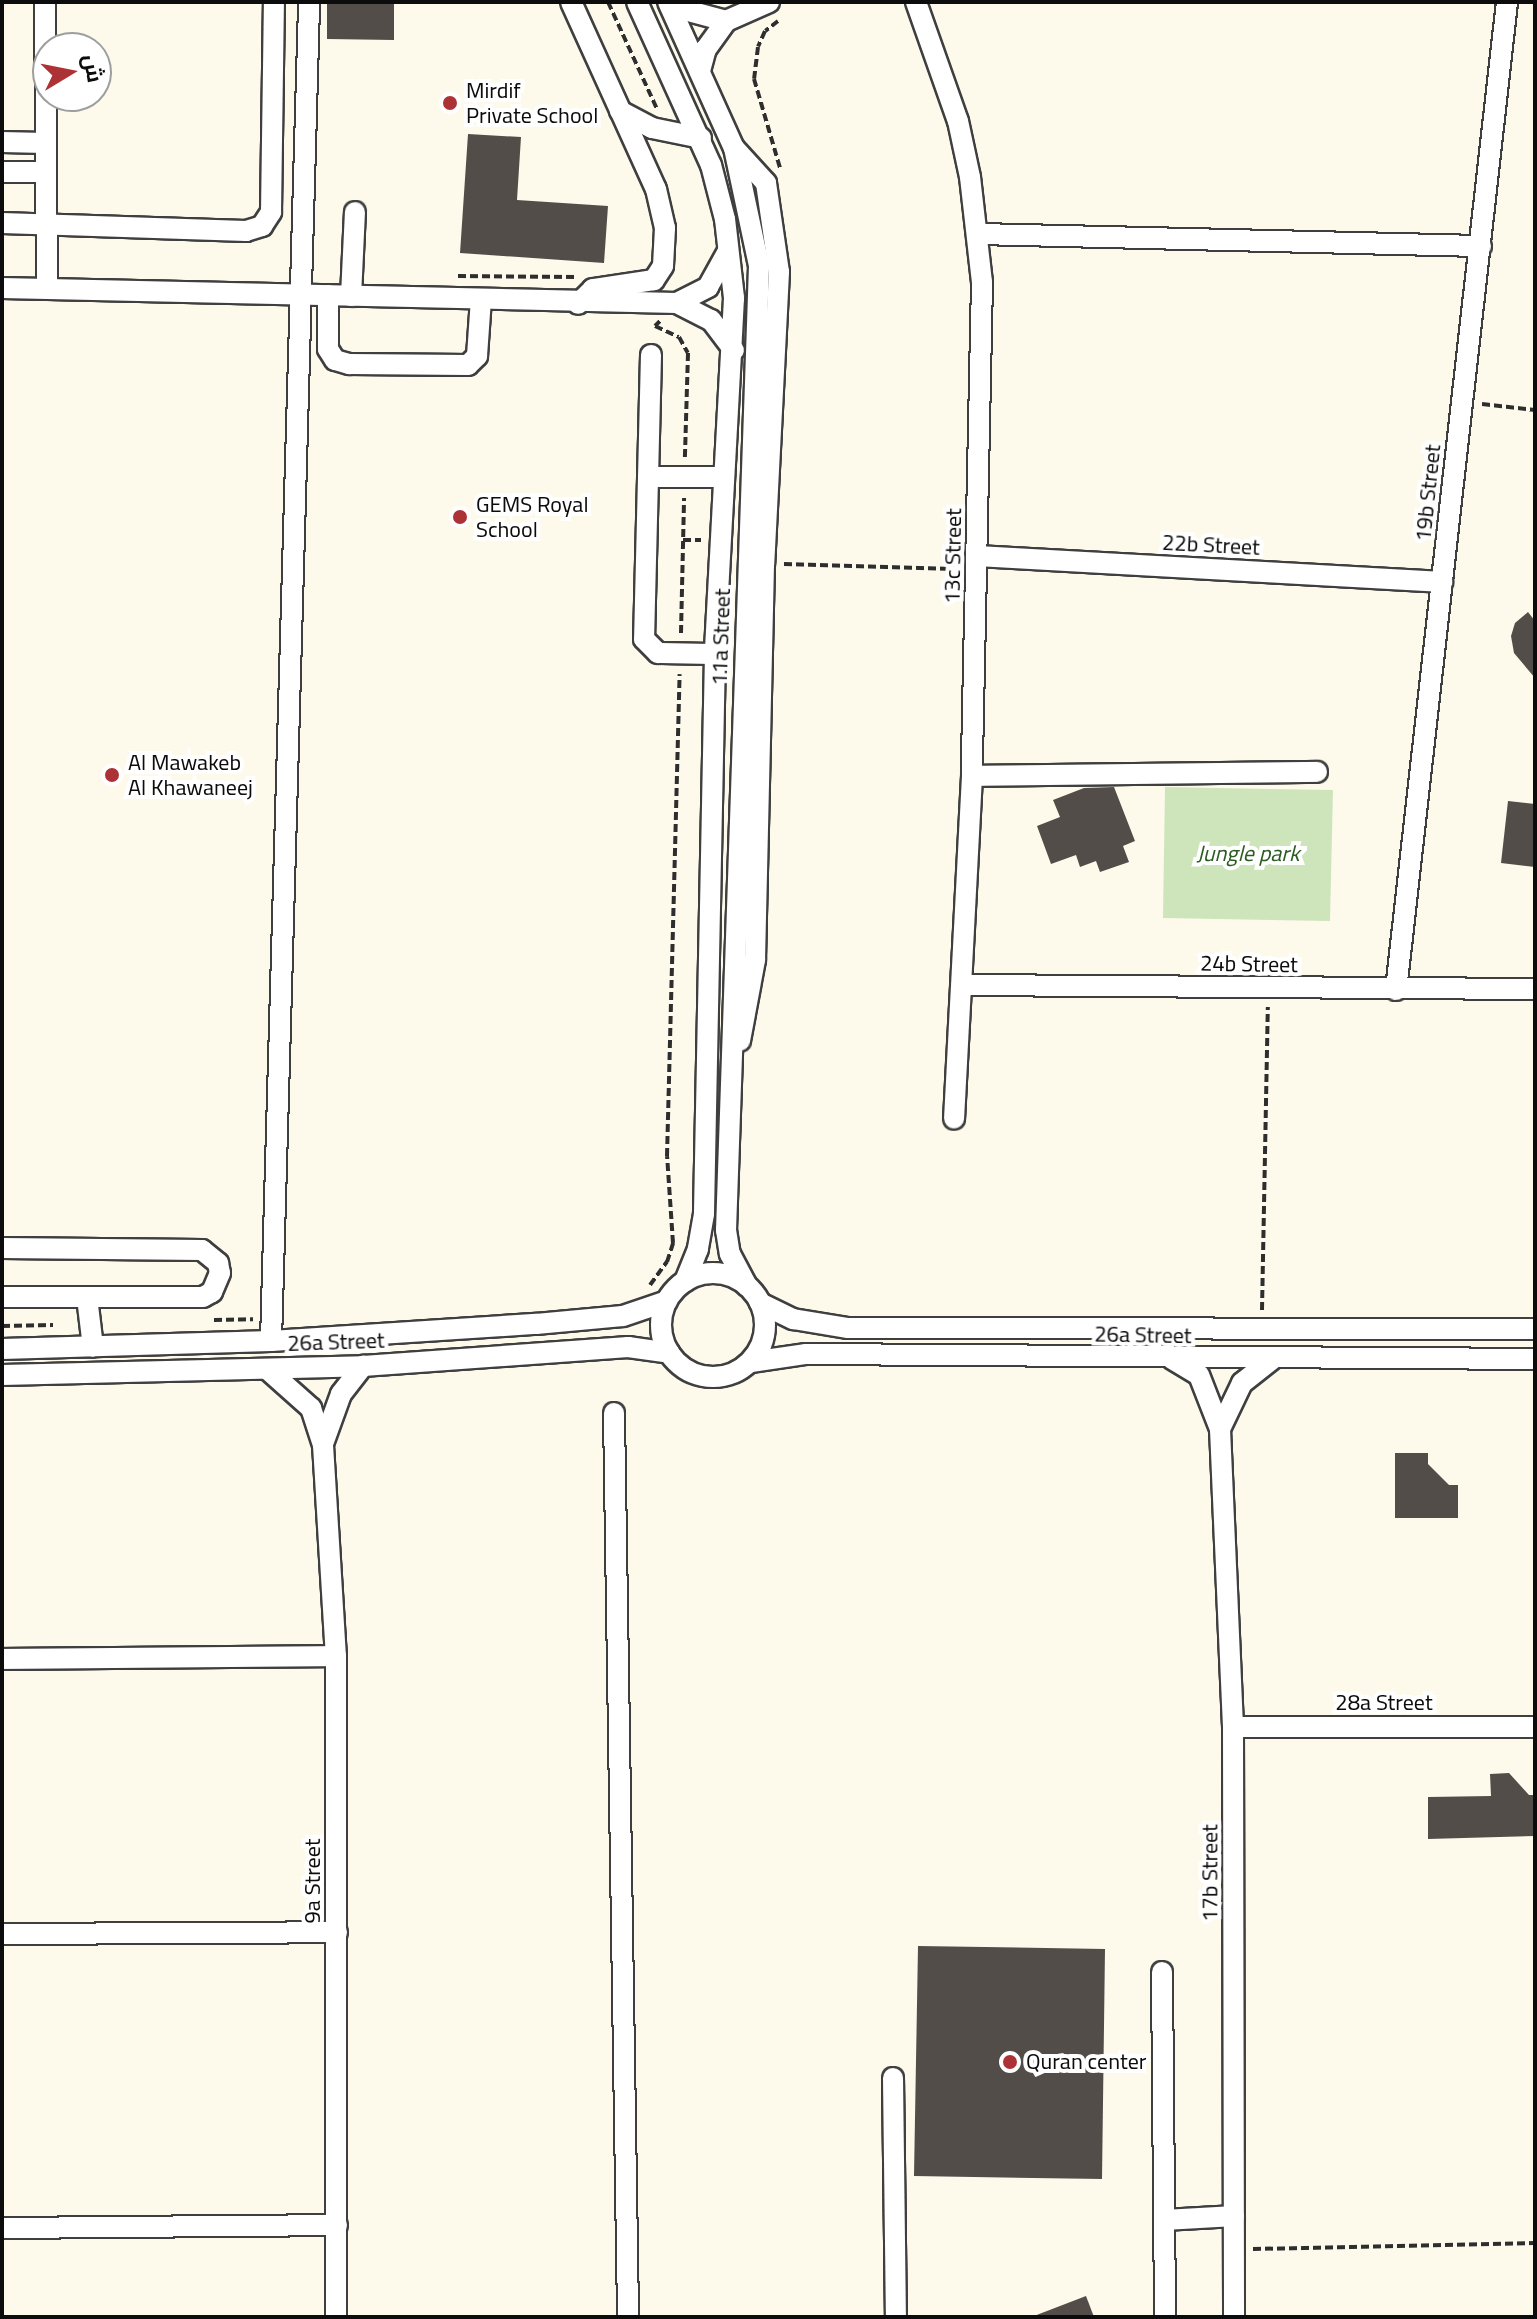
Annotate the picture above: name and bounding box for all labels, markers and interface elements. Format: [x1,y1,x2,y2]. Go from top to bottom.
north arrow [32,32,112,112]
text: ش [71,51,117,86]
place label: Mirdif Private School [466,77,598,128]
marker: Mirdif Private School [441,94,459,112]
street label: 19b Street [1410,443,1446,543]
place label: GEMS Royal School [476,491,589,542]
marker: GEMS Royal School [451,508,469,526]
street label: 13c Street [939,508,967,604]
street label: 22b Street [1161,529,1261,561]
street label: 11a Street [706,588,736,686]
place label: Al Mawakeb Al Khawaneej [128,749,253,800]
marker: Al Mawakeb Al Khawaneej [103,766,121,784]
park label: Jungle park [1196,841,1300,867]
street label: 24b Street [1200,950,1298,978]
street label: 26a Street [1094,1321,1192,1349]
street label: 26a Street [287,1327,385,1357]
street label: 28a Street [1335,1690,1433,1716]
street label: 17b Street [1197,1824,1223,1922]
street label: 9a Street [300,1839,326,1923]
place label: Quran center [1026,2049,1146,2075]
marker: Quran center [1001,2053,1019,2071]

